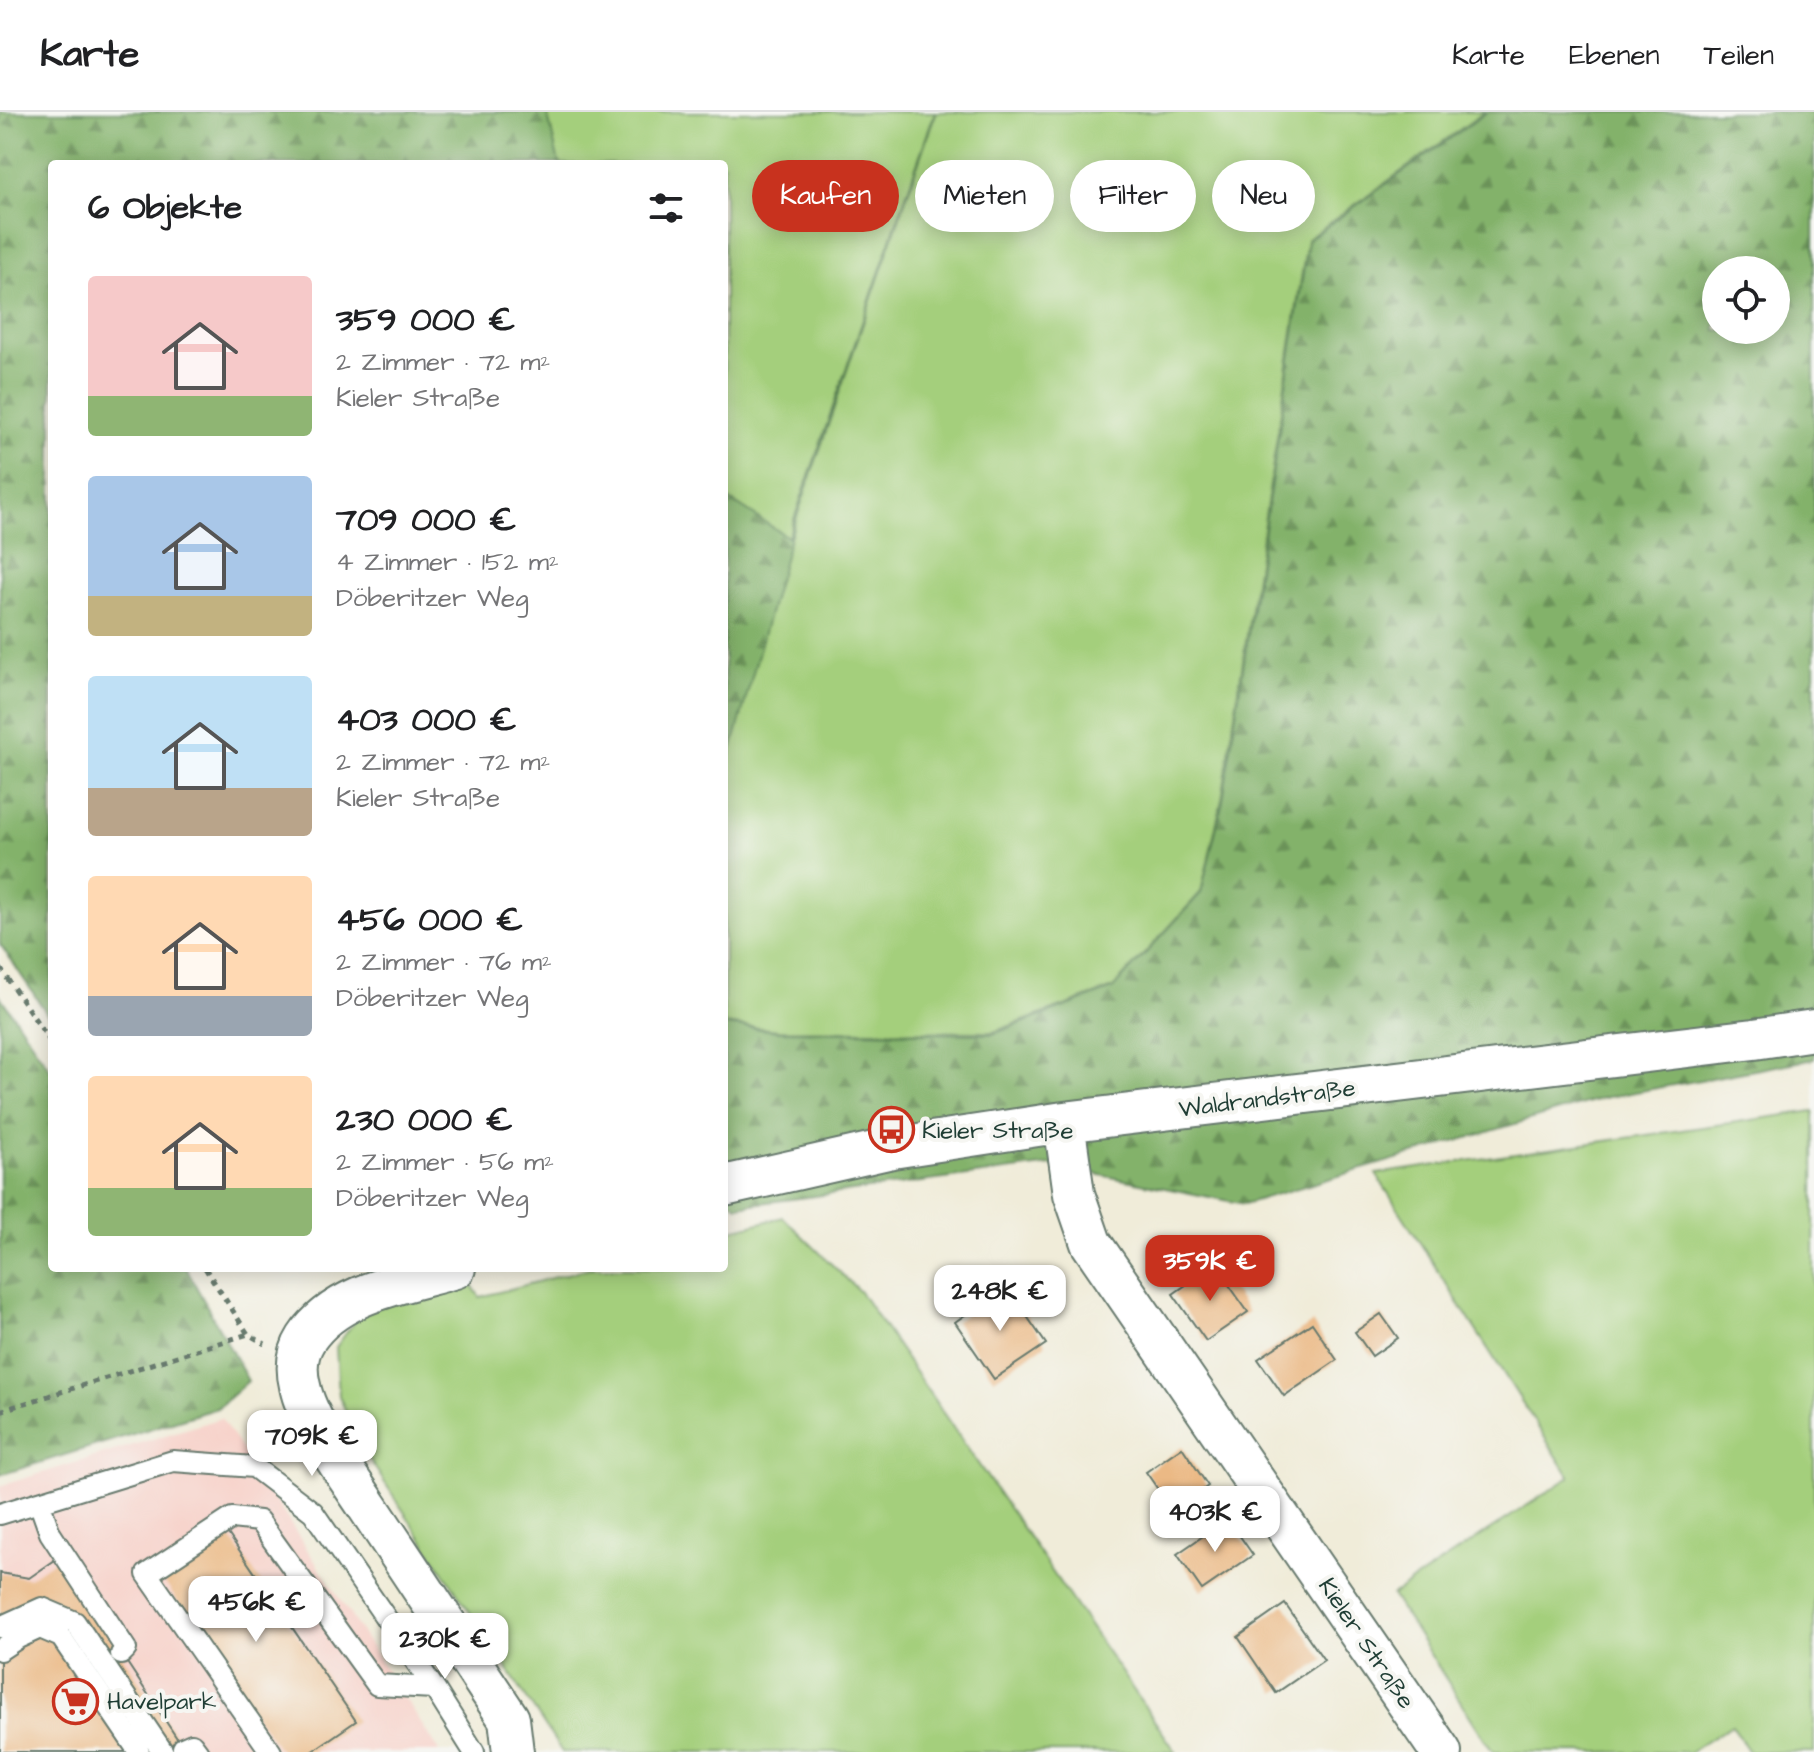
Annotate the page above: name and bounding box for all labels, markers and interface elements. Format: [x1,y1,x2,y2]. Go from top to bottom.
text: Karte [40,29,139,81]
text: Karte [1452,36,1525,75]
text: Ebenen [1569,36,1660,75]
text: Teilen [1704,36,1774,75]
chip: Kaufen [752,160,899,232]
chip: Mieten [915,160,1054,232]
chip: Filter [1070,160,1196,232]
chip: Neu [1212,160,1315,232]
text: 6 Objekte [88,184,242,232]
icon: filters [644,186,688,230]
map controls [1702,256,1790,344]
button: locate [1702,256,1790,344]
text: 359 000 € [336,296,515,344]
icon: home [152,308,248,404]
text: 2 Zimmer · 72 m² [336,344,550,380]
text: Kieler Straße [336,380,500,416]
text: 709 000 € [336,496,516,544]
icon: home [152,508,248,604]
text: 4 Zimmer · 152 m² [336,544,559,580]
text: Döberitzer Weg [336,580,529,616]
text: 403 000 € [336,696,517,744]
icon: home [152,708,248,804]
text: 2 Zimmer · 72 m² [336,744,550,780]
text: Kieler Straße [336,780,500,816]
text: 456 000 € [336,896,523,944]
icon: home [152,908,248,1004]
text: 2 Zimmer · 76 m² [336,944,552,980]
text: Döberitzer Weg [336,980,529,1016]
street label: Waldrandstraße [1177,1071,1357,1127]
text: 230 000 € [336,1096,513,1144]
bus stop icon: Kieler Straße [867,1106,915,1154]
icon: home [152,1108,248,1204]
place label: Kieler Straße [922,1114,1073,1148]
text: 2 Zimmer · 56 m² [336,1144,554,1180]
text: Döberitzer Weg [336,1180,529,1216]
pin: 359K € [1145,1235,1275,1303]
text: 359K € [1163,1243,1257,1279]
pin: 248K € [935,1265,1065,1333]
text: 248K € [952,1273,1048,1309]
pin: 709K € [247,1410,377,1478]
text: 709K € [265,1418,359,1454]
pin: 403K € [1150,1486,1280,1554]
text: 403K € [1168,1494,1262,1530]
street label: Kieler Straße [1310,1571,1423,1716]
pin: 456K € [191,1576,321,1644]
text: 456K € [206,1584,306,1620]
pin: 230K € [380,1613,510,1681]
text: 230K € [399,1621,491,1657]
supermarket icon: Havelpark [52,1677,100,1725]
place label: Havelpark [107,1685,217,1719]

